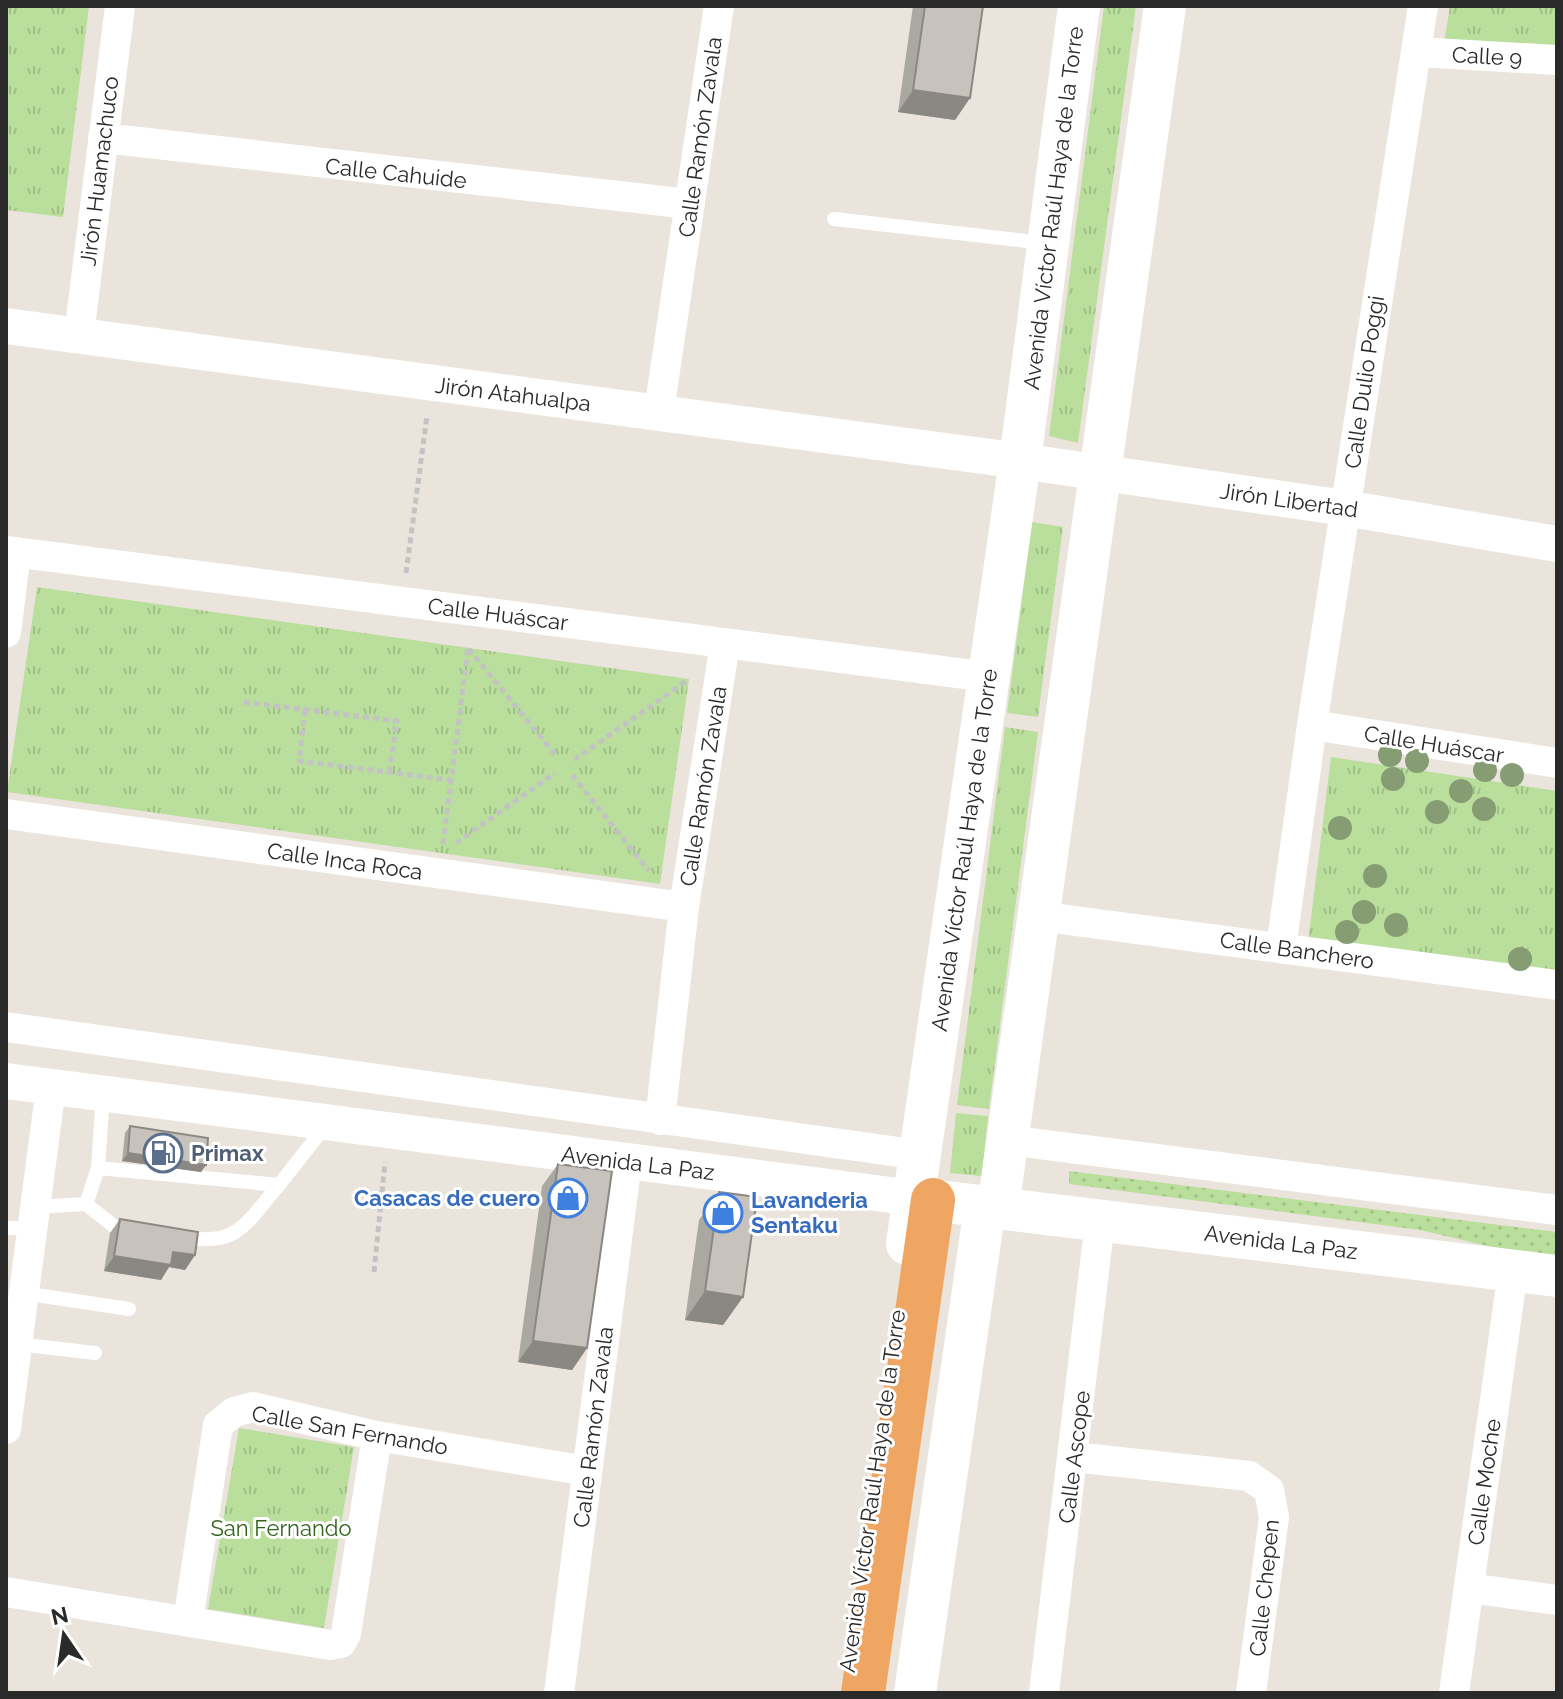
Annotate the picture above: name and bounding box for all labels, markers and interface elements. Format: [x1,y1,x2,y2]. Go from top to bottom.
street label: Avenida Víctor Raúl Haya de la Torre [1018,25,1088,391]
street label: Calle Ramón Zavala [673,35,727,239]
street label: Calle 9 [1451,41,1523,71]
street label: Jirón Huamachuco [74,75,124,267]
street label: Calle Cahuide [324,153,468,193]
street label: Calle Dulio Poggi [1339,294,1389,470]
street label: Jirón Atahualpa [434,372,592,416]
street label: Jirón Libertad [1218,477,1360,523]
street label: Calle Huáscar [426,592,570,636]
street label: Avenida Víctor Raúl Haya de la Torre [926,667,1002,1033]
street label: Calle Ramón Zavala [674,684,732,888]
street label: Calle Huáscar [1362,720,1506,768]
street label: Calle Inca Roca [266,837,424,885]
street label: Calle Banchero [1218,926,1376,974]
fuel station icon: Primax [142,1132,184,1174]
place label: Primax [191,1140,264,1166]
street label: Avenida La Paz [560,1141,716,1185]
shop icon: Casacas de cuero [547,1177,589,1219]
place label: Casacas de cuero [354,1185,540,1211]
place label: Lavanderia Sentaku [751,1187,868,1238]
shop icon: Lavanderia Sentaku [702,1192,744,1234]
street label: Avenida La Paz [1203,1220,1359,1264]
street label: Avenida Víctor Raúl Haya de la Torre [834,1308,910,1674]
street label: Calle Ramón Zavala [568,1325,618,1529]
street label: Calle Ascope [1053,1389,1095,1525]
street label: Calle San Fernando [250,1400,450,1460]
street label: Calle Moche [1462,1417,1506,1547]
park label: San Fernando [210,1515,352,1541]
street label: Calle Chepen [1244,1518,1284,1658]
north arrow [24,1595,104,1675]
text: N [48,1601,71,1630]

